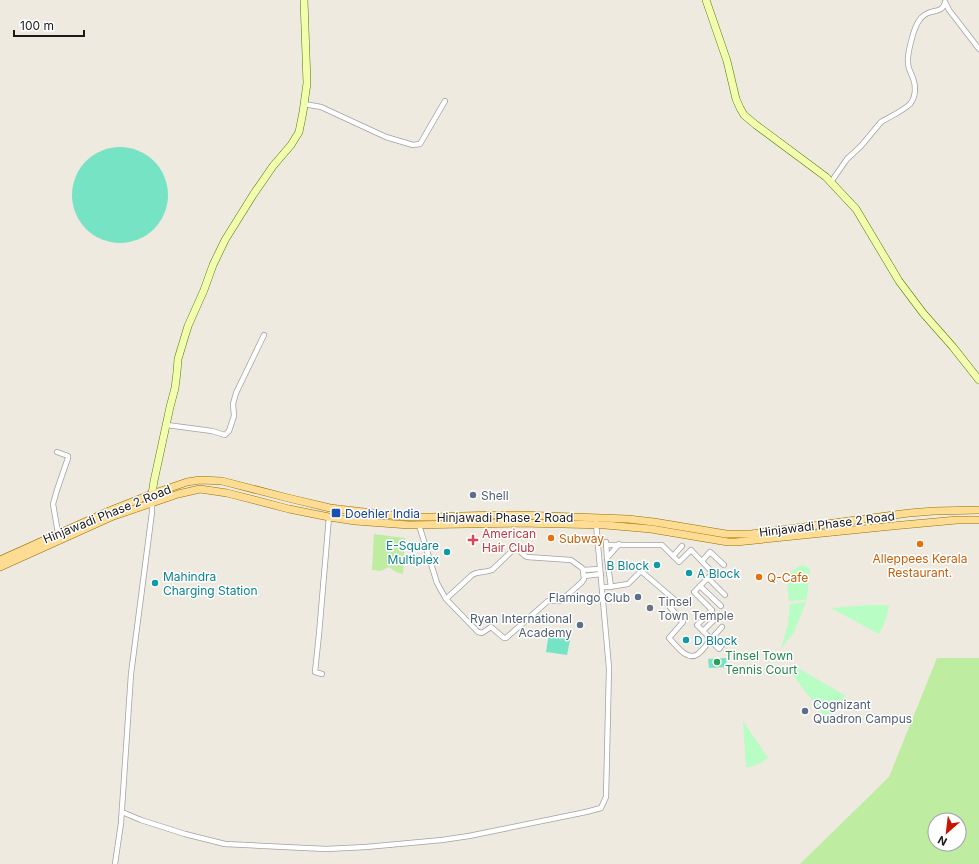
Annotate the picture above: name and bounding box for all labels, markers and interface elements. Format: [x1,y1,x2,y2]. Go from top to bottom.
scale bar [14,12,84,38]
text: 100 m [20,18,54,33]
street label: Hinjawadi Phase 2 Road [41,481,173,547]
place label: Shell [481,488,509,503]
marker: Shell [468,490,478,500]
place label: Doehler India [345,506,420,521]
marker: Doehler India [330,507,342,519]
street label: Hinjawadi Phase 2 Road [758,508,896,540]
street label: Hinjawadi Phase 2 Road [437,510,573,525]
place label: American Hair Club [482,526,536,555]
place label: Subway [559,531,604,546]
marker: Subway [546,533,556,543]
marker: American Hair Club [467,534,479,546]
place label: E-Square Multiplex [386,538,439,567]
marker: Alleppees Kerala Restaurant. [915,539,925,549]
marker: E-Square Multiplex [442,547,452,557]
place label: Alleppees Kerala Restaurant. [873,551,967,580]
place label: B Block [606,558,649,573]
marker: B Block [652,560,662,570]
place label: A Block [697,566,740,581]
marker: A Block [684,568,694,578]
place label: Mahindra Charging Station [163,569,258,598]
place label: Q-Cafe [767,570,808,585]
marker: Q-Cafe [754,572,764,582]
marker: Mahindra Charging Station [150,578,160,588]
place label: Flamingo Club [549,590,630,605]
marker: Flamingo Club [633,592,643,602]
place label: Tinsel Town Temple [658,594,734,623]
marker: Tinsel Town Temple [645,603,655,613]
place label: Ryan International Academy [470,611,572,640]
marker: Ryan International Academy [575,620,585,630]
place label: D Block [694,633,738,648]
marker: D Block [681,635,691,645]
place label: Tinsel Town Tennis Court [725,648,797,677]
marker: Tinsel Town Tennis Court [712,657,722,667]
place label: Cognizant Quadron Campus [813,697,912,726]
marker: Cognizant Quadron Campus [800,706,810,716]
north arrow [927,812,967,852]
text: N [935,833,949,849]

